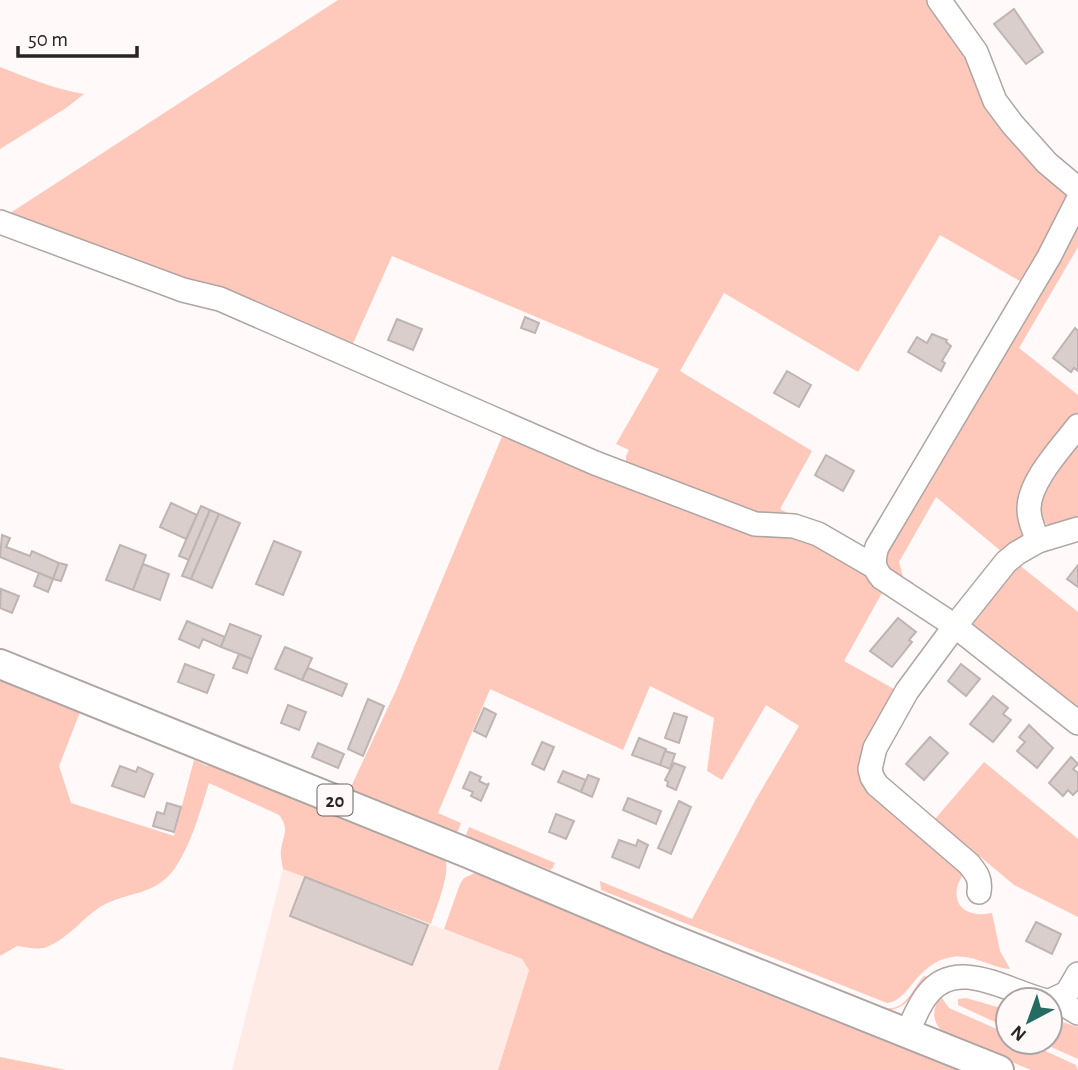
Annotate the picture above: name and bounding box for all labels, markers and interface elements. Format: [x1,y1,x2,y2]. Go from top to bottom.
scale bar [18,14,136,58]
text: 50 m [28,29,68,50]
road number: 20 [318,785,352,816]
north arrow [994,986,1064,1056]
text: N [1008,1021,1030,1044]

